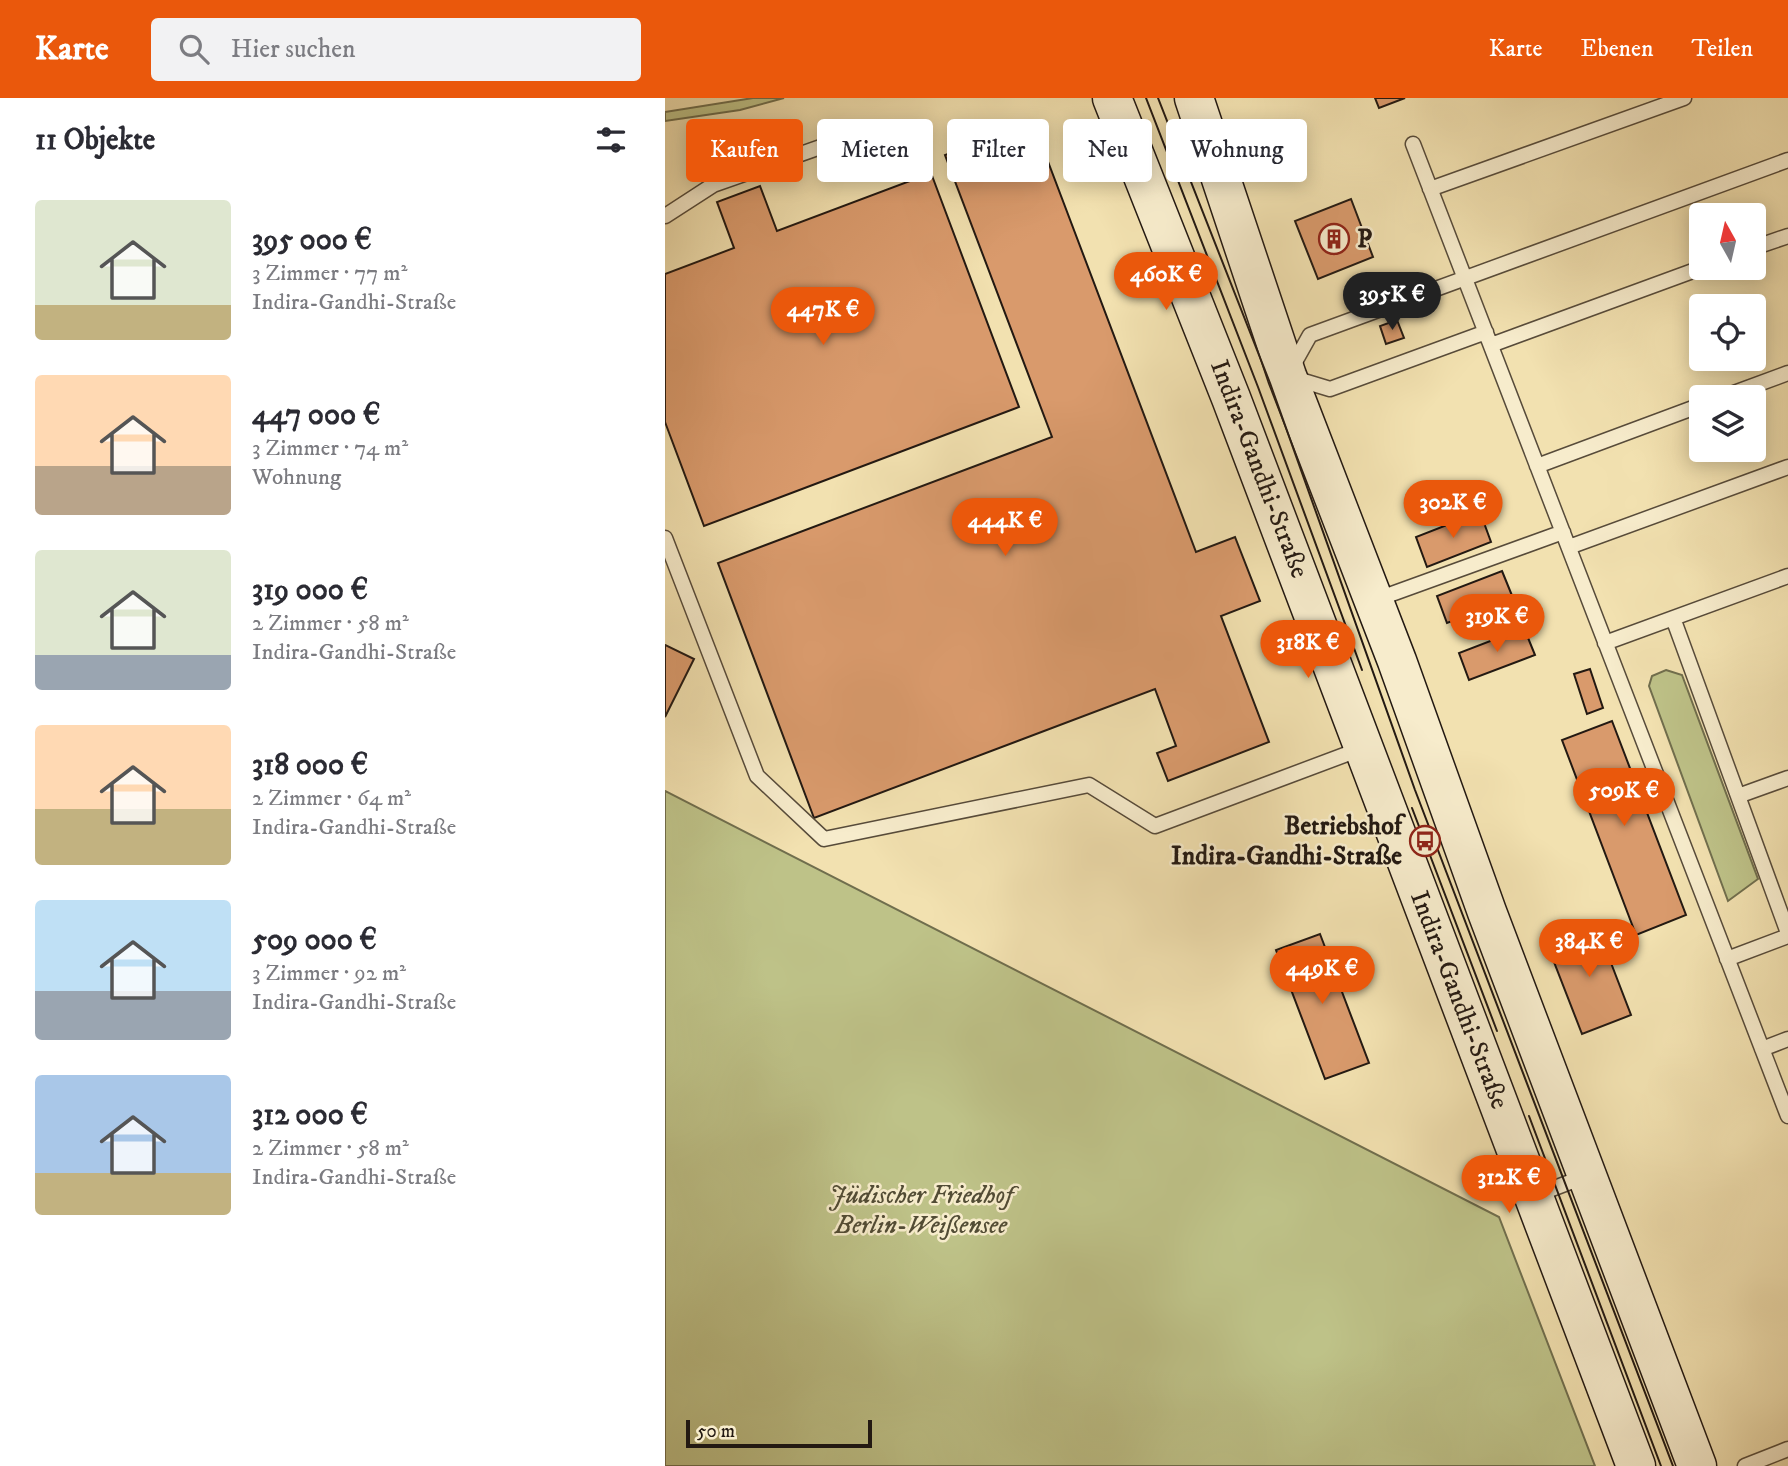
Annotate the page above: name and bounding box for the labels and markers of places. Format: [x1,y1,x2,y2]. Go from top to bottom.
building icon: P [1317,222,1351,256]
place label: P [1357,223,1372,256]
pin: 460K € [1109,252,1223,312]
pin: 395K € [1335,272,1449,332]
pin: 447K € [766,288,880,347]
pin: 302K € [1396,480,1510,540]
pin: 444K € [948,498,1062,558]
pin: 319K € [1440,594,1554,654]
pin: 318K € [1251,620,1365,680]
pin: 509K € [1567,768,1681,828]
place label: Betriebshof Indira-Gandhi-Straße [1171,810,1407,873]
bus stop icon: Betriebshof Indira-Gandhi-Straße [1408,824,1442,858]
pin: 384K € [1532,920,1646,979]
pin: 449K € [1265,946,1379,1006]
pin: 312K € [1452,1156,1566,1215]

